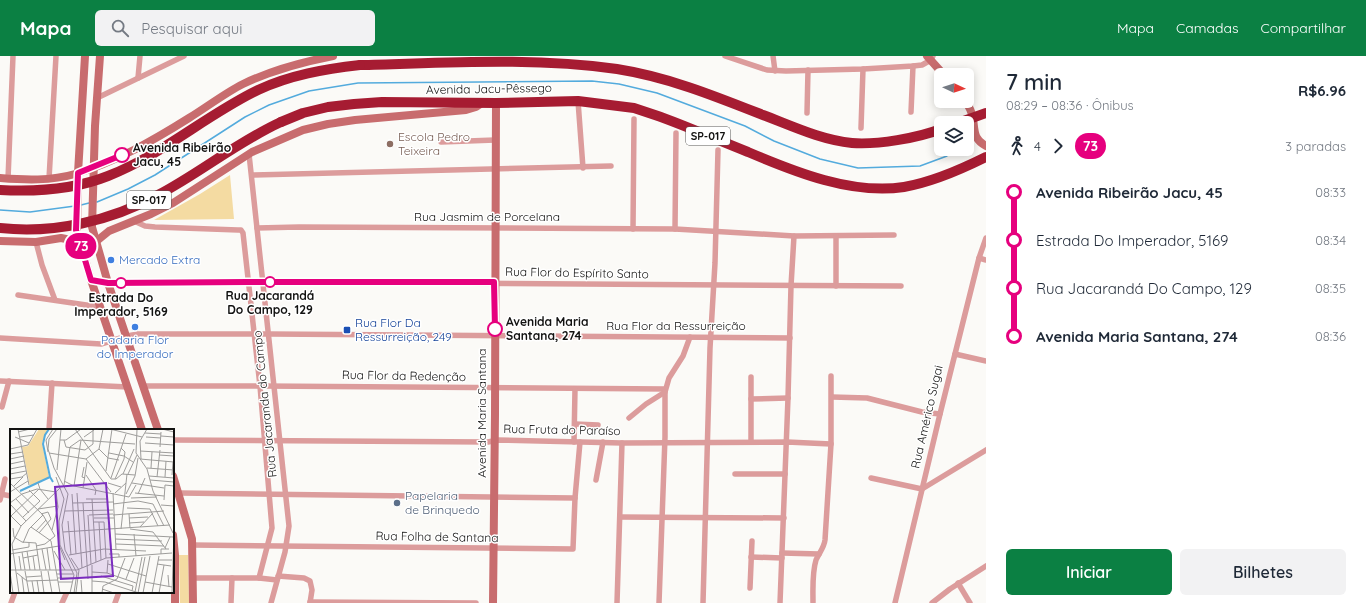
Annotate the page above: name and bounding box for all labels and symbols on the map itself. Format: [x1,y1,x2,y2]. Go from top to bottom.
north arrow [934,68,974,108]
street label: Avenida Jacu-Pêssego [426,80,552,97]
road number: SP-017 [686,127,730,145]
place label: Escola Pedro Teixeira [398,129,470,158]
marker: Escola Pedro Teixeira [385,139,395,149]
place label: Avenida Ribeirão Jacu, 45 [133,140,232,169]
marker: Avenida Ribeirão Jacu, 45 [114,147,130,163]
road number: SP-017 [127,191,171,209]
street label: Rua Jasmim de Porcelana [414,209,560,224]
line badge: 73 [63,233,99,259]
place label: Mercado Extra [119,252,200,267]
marker: Mercado Extra [106,255,116,265]
street label: Rua Flor do Espírito Santo [505,264,649,281]
marker: Rua Jacarandá Do Campo, 129 [264,276,276,288]
marker: Estrada Do Imperador, 5169 [115,277,127,289]
place label: Rua Jacarandá Do Campo, 129 [226,288,314,317]
place label: Estrada Do Imperador, 5169 [74,290,168,319]
place label: Avenida Maria Santana, 274 [506,314,588,343]
place label: Rua Flor Da Ressurreição, 249 [355,315,452,344]
street label: Rua Flor da Ressurreição [606,318,746,333]
marker: Avenida Maria Santana, 274 [487,321,503,337]
marker: Padaria Flor do Imperador [130,322,140,332]
marker: Rua Flor Da Ressurreição, 249 [342,325,352,335]
street label: Rua Jacaranda do Campo [249,330,280,478]
place label: Padaria Flor do Imperador [97,332,174,361]
street label: Avenida Maria Santana [474,348,489,478]
street label: Rua Américo Sugai [907,364,946,470]
street label: Rua Flor da Redenção [342,367,466,384]
street label: Rua Fruta do Paraíso [503,421,621,438]
inset map [10,429,174,593]
place label: Papelaria de Brinquedo [405,488,480,517]
marker: Papelaria de Brinquedo [392,498,402,508]
street label: Rua Folha de Santana [375,528,499,545]

